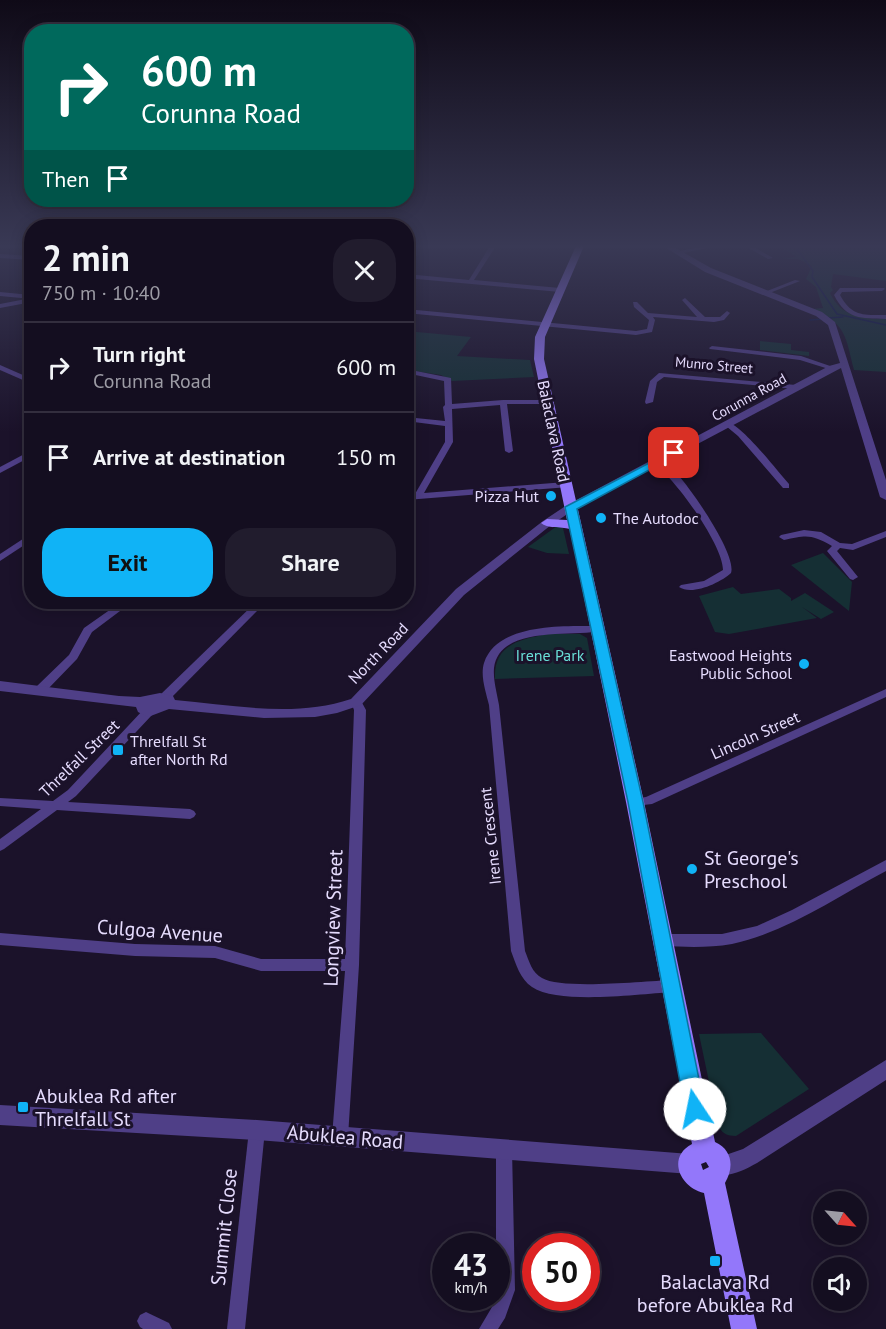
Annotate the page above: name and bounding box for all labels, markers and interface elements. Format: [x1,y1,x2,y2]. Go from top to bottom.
text: 600 m [141,43,257,98]
icon: right [42,48,120,126]
text: Corunna Road [141,96,301,130]
icon: arrive [101,162,134,195]
text: Then [42,165,89,193]
text: 2 min [42,234,130,281]
button: close [333,239,396,302]
text: 750 m · 10:40 [42,280,160,306]
text: Turn right [93,340,185,368]
icon: right [42,351,75,384]
text: 600 m [336,353,396,381]
street label: Munro Street [674,353,754,377]
text: Corunna Road [93,368,212,394]
street label: Corunna Road [708,369,790,425]
street label: Balaclava Road [533,378,575,484]
pin [648,427,699,478]
icon: arrive [657,436,690,469]
icon: arrive [42,441,75,474]
text: Arrive at destination [93,443,285,471]
text: 150 m [336,443,396,471]
place label: Pizza Hut [474,486,540,506]
marker: Pizza Hut [544,489,558,503]
place label: The Autodoc [613,508,699,528]
marker: The Autodoc [594,511,608,525]
button: Exit [42,528,213,597]
button: Share [225,528,396,597]
street label: North Road [344,618,412,688]
park label: Irene Park [516,645,585,665]
place label: Eastwood Heights Public School [669,645,792,683]
marker: Eastwood Heights Public School [797,657,811,671]
street label: Lincoln Street [707,706,803,764]
street label: Threlfall Street [35,715,124,801]
place label: Threlfall St after North Rd [130,731,228,769]
marker: Threlfall St after North Rd [111,743,125,757]
street label: Irene Crescent [475,786,505,886]
place label: St George's Preschool [704,845,799,894]
street label: Longview Street [318,849,348,987]
marker: St George's Preschool [685,862,699,876]
street label: Culgoa Avenue [96,914,224,948]
position arrow [663,1077,727,1141]
place label: Abuklea Rd after Threlfall St [35,1083,177,1132]
marker: Abuklea Rd after Threlfall St [16,1100,30,1114]
street label: Abuklea Road [286,1119,404,1155]
street label: Summit Close [205,1167,243,1287]
north arrow [813,1191,867,1245]
map controls [813,1191,867,1311]
speed limit sign: 50 [522,1233,600,1311]
text: 43 [454,1245,488,1284]
marker: Balaclava Rd before Abuklea Rd [708,1254,722,1268]
button: sound [813,1257,867,1311]
place label: Balaclava Rd before Abuklea Rd [637,1269,793,1318]
text: km/h [455,1278,487,1297]

